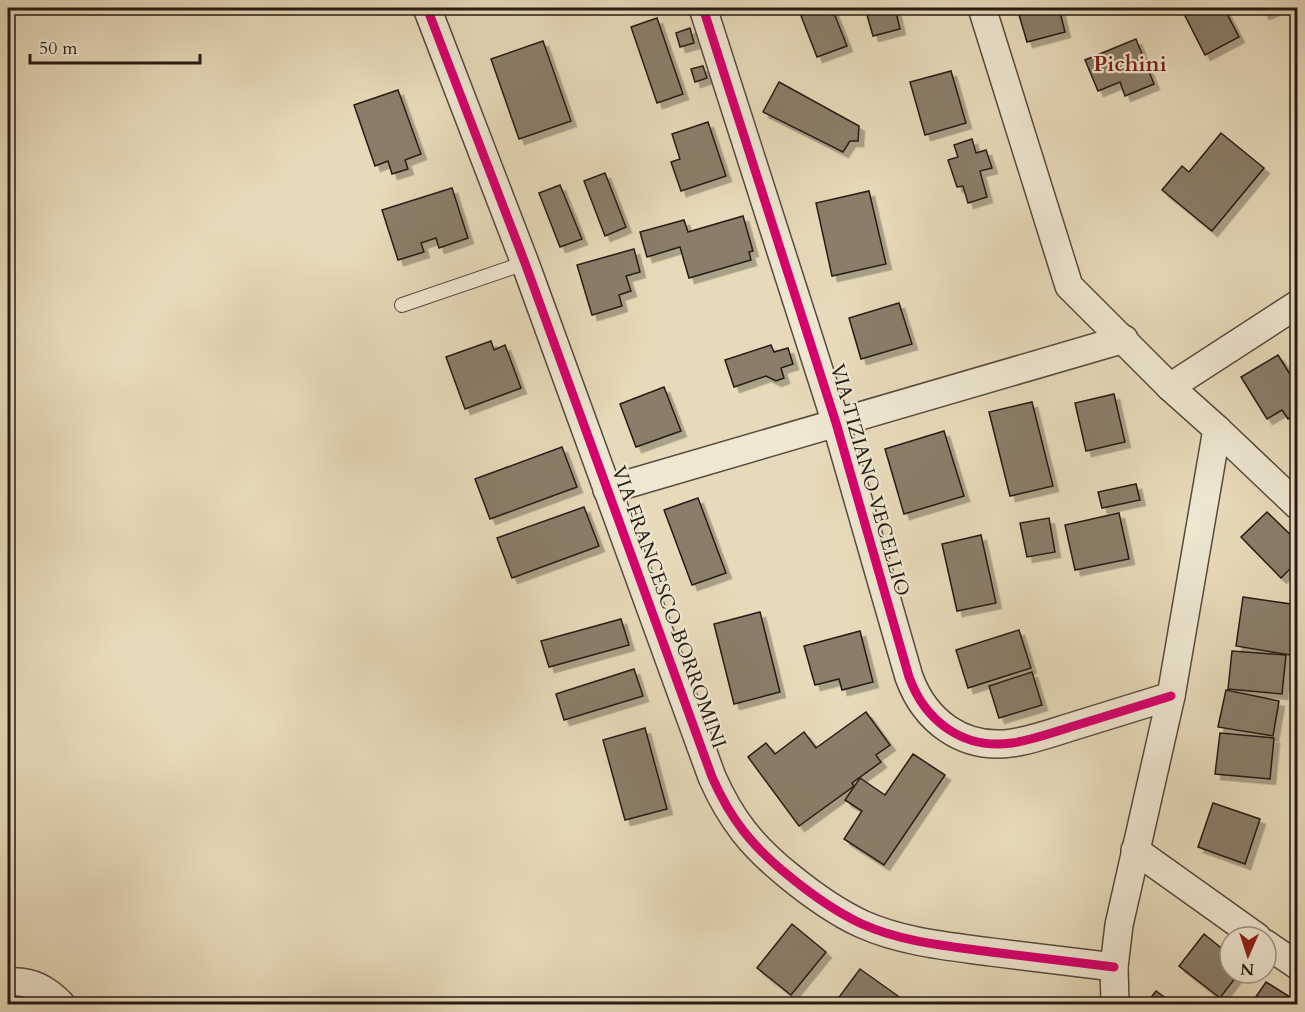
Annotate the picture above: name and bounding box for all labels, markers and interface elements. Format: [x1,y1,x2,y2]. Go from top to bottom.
scale bar [30,27,200,65]
text: 50 m [39,36,78,61]
district label: Pichini [1093,49,1167,79]
street label: VIA TIZIANO VECELLIO [824,361,916,599]
street label: VIA FRANCESCO BORROMINI [605,462,733,752]
north arrow [1218,925,1278,985]
text: N [1240,958,1255,980]

